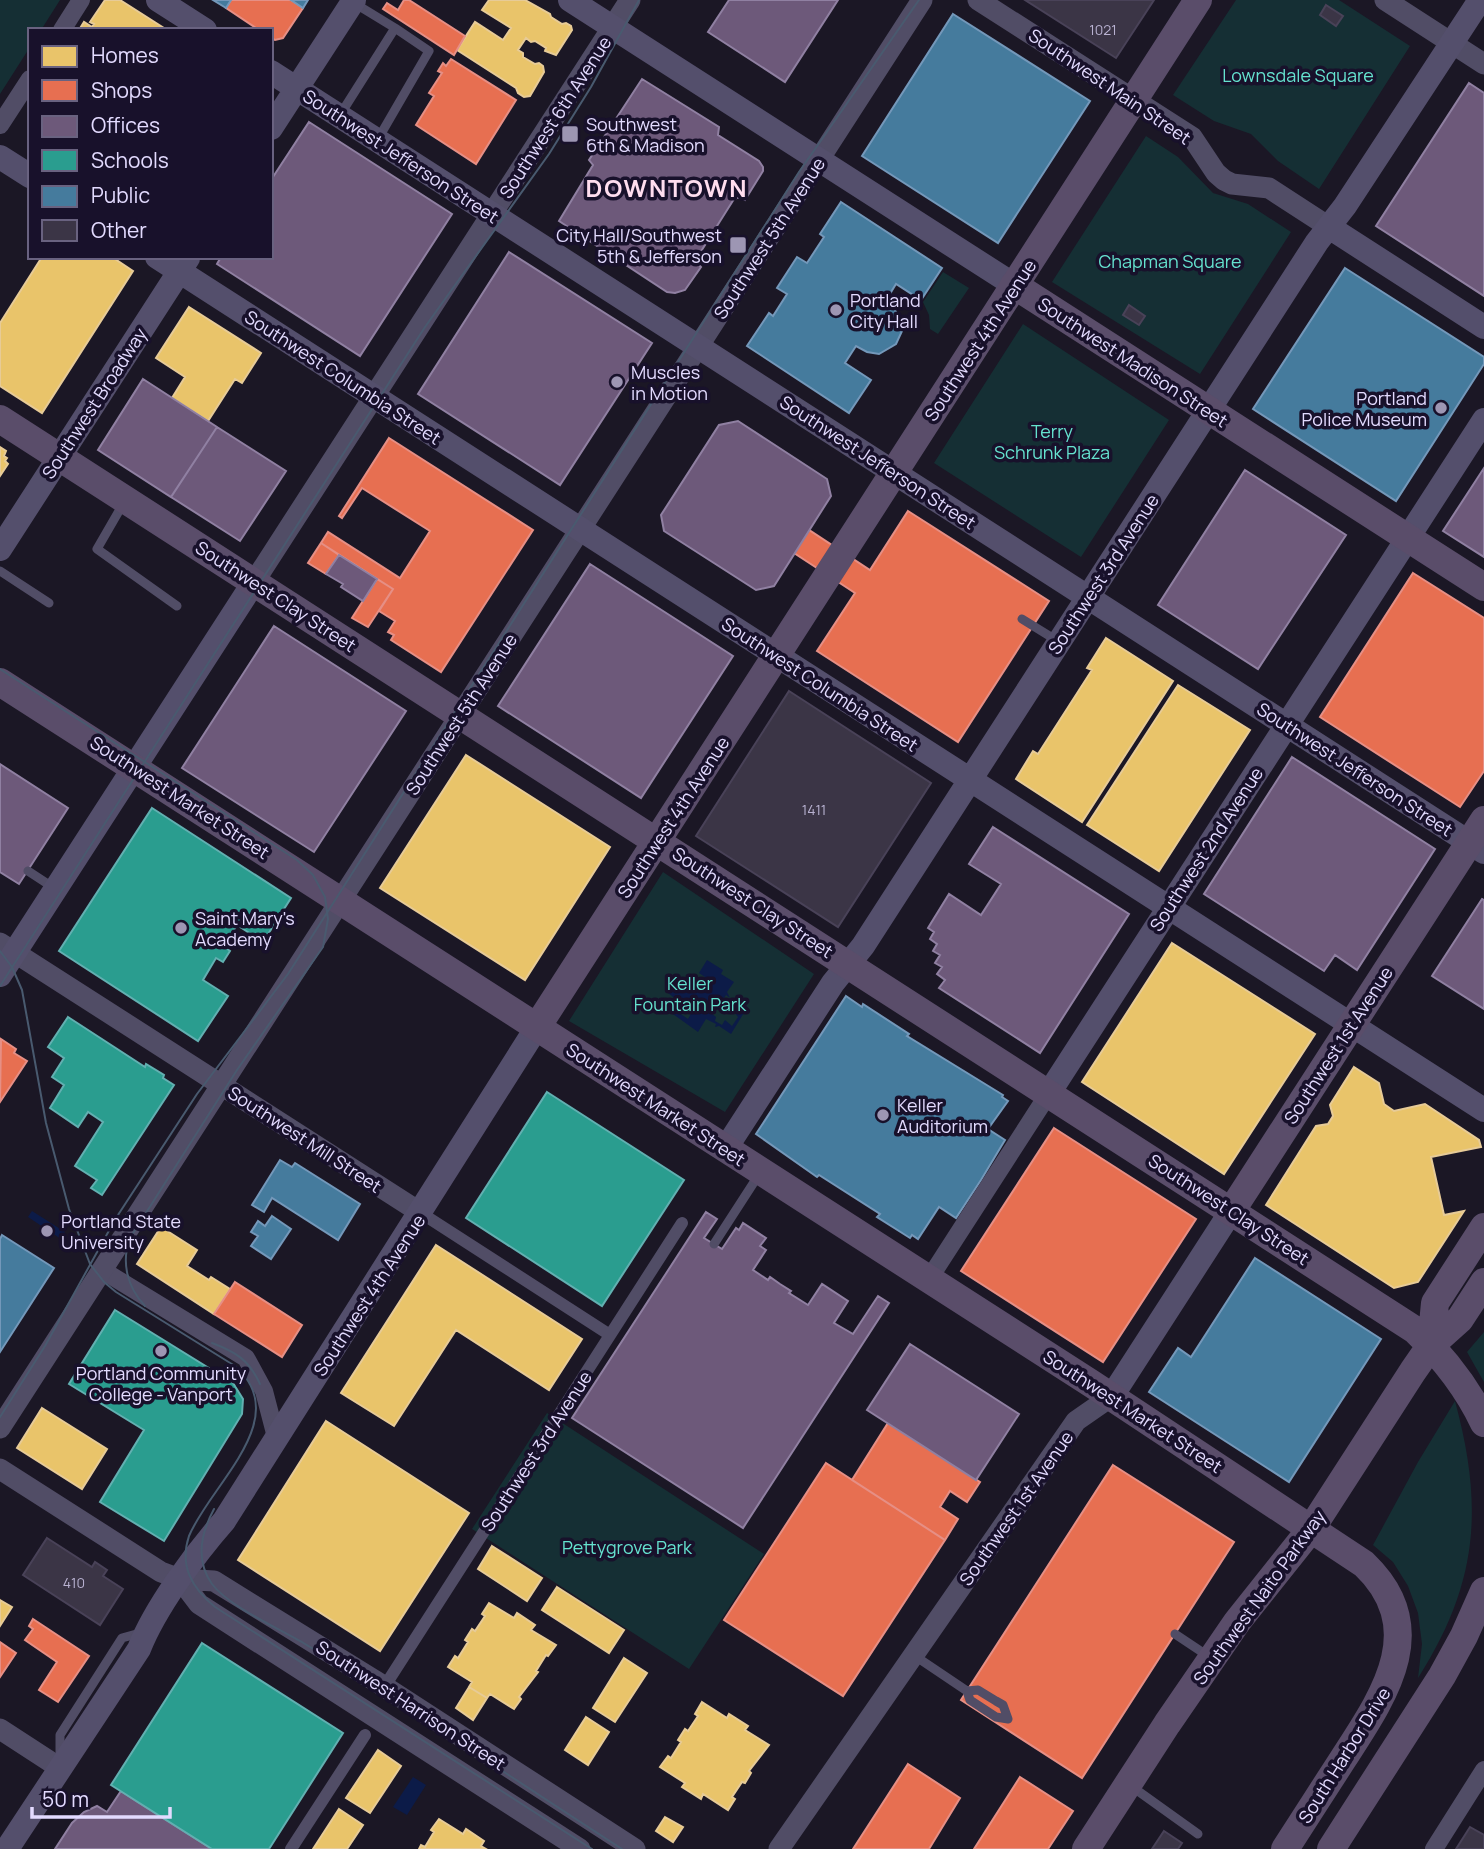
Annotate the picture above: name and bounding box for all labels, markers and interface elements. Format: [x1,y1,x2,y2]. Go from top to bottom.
house number: 1021 [1089,20,1117,39]
street label: Southwest Main Street [1024,23,1196,149]
legend [28,28,273,259]
street label: Southwest 6th Avenue [494,31,616,203]
text: Homes [91,41,159,69]
park label: Lownsdale Square [1222,63,1374,87]
text: Shops [91,76,152,104]
street label: Southwest Jefferson Street [298,84,504,228]
text: Offices [91,111,160,139]
place label: Southwest 6th & Madison [586,112,705,157]
marker: Southwest 6th & Madison [560,124,580,144]
text: Schools [91,146,169,174]
street label: Southwest 5th Avenue [708,153,830,323]
district label: DOWNTOWN [585,171,749,204]
text: Public [91,181,150,209]
text: Other [91,216,147,244]
place label: City Hall/Southwest 5th & Jefferson [556,223,722,268]
marker: City Hall/Southwest 5th & Jefferson [728,235,748,255]
park label: Chapman Square [1098,249,1242,273]
street label: Southwest 4th Avenue [919,254,1041,426]
place label: Portland City Hall [850,288,921,333]
street label: Southwest Madison Street [1033,292,1233,432]
marker: Portland City Hall [828,302,844,318]
street label: Southwest Columbia Street [240,304,446,450]
street label: Southwest Broadway [36,322,152,483]
place label: Muscles in Motion [631,360,708,405]
marker: Muscles in Motion [609,374,625,390]
place label: Portland Police Museum [1302,386,1427,431]
street label: Southwest Jefferson Street [775,390,981,534]
marker: Portland Police Museum [1433,400,1449,416]
park label: Terry Schrunk Plaza [994,419,1110,464]
street label: Southwest 3rd Avenue [1042,489,1164,659]
street label: Southwest Clay Street [191,535,361,657]
street label: Southwest Columbia Street [717,611,923,757]
street label: Southwest 5th Avenue [400,629,522,799]
street label: Southwest Jefferson Street [1252,697,1458,841]
street label: Southwest Market Street [86,730,274,864]
street label: Southwest 4th Avenue [612,731,734,903]
street label: Southwest 2nd Avenue [1144,762,1268,936]
house number: 1411 [802,800,826,819]
street label: Southwest Clay Street [668,841,838,963]
place label: Saint Mary's Academy [195,906,295,951]
marker: Saint Mary's Academy [173,920,189,936]
street label: Southwest 1st Avenue [1278,962,1398,1128]
park label: Keller Fountain Park [634,971,747,1016]
street label: Southwest Market Street [562,1037,750,1171]
street label: Southwest Mill Street [223,1080,387,1198]
place label: Keller Auditorium [897,1093,988,1138]
marker: Keller Auditorium [875,1107,891,1123]
street label: Southwest Clay Street [1144,1148,1314,1270]
place label: Portland State University [61,1209,181,1254]
street label: Southwest 4th Avenue [308,1209,430,1381]
marker: Portland State University [39,1223,55,1239]
marker: Portland Community College - Vanport [153,1343,169,1359]
street label: Southwest Market Street [1039,1344,1227,1478]
place label: Portland Community College - Vanport [76,1361,247,1406]
street label: Southwest 3rd Avenue [475,1366,597,1536]
street label: Southwest 1st Avenue [954,1426,1078,1590]
street label: Southwest Naito Parkway [1187,1504,1331,1689]
park label: Pettygrove Park [562,1535,693,1559]
house number: 410 [63,1573,85,1592]
street label: Southwest Harrison Street [312,1635,510,1775]
street label: South Harbor Drive [1292,1682,1396,1828]
scale bar [32,1776,170,1820]
text: 50 m [42,1785,89,1813]

